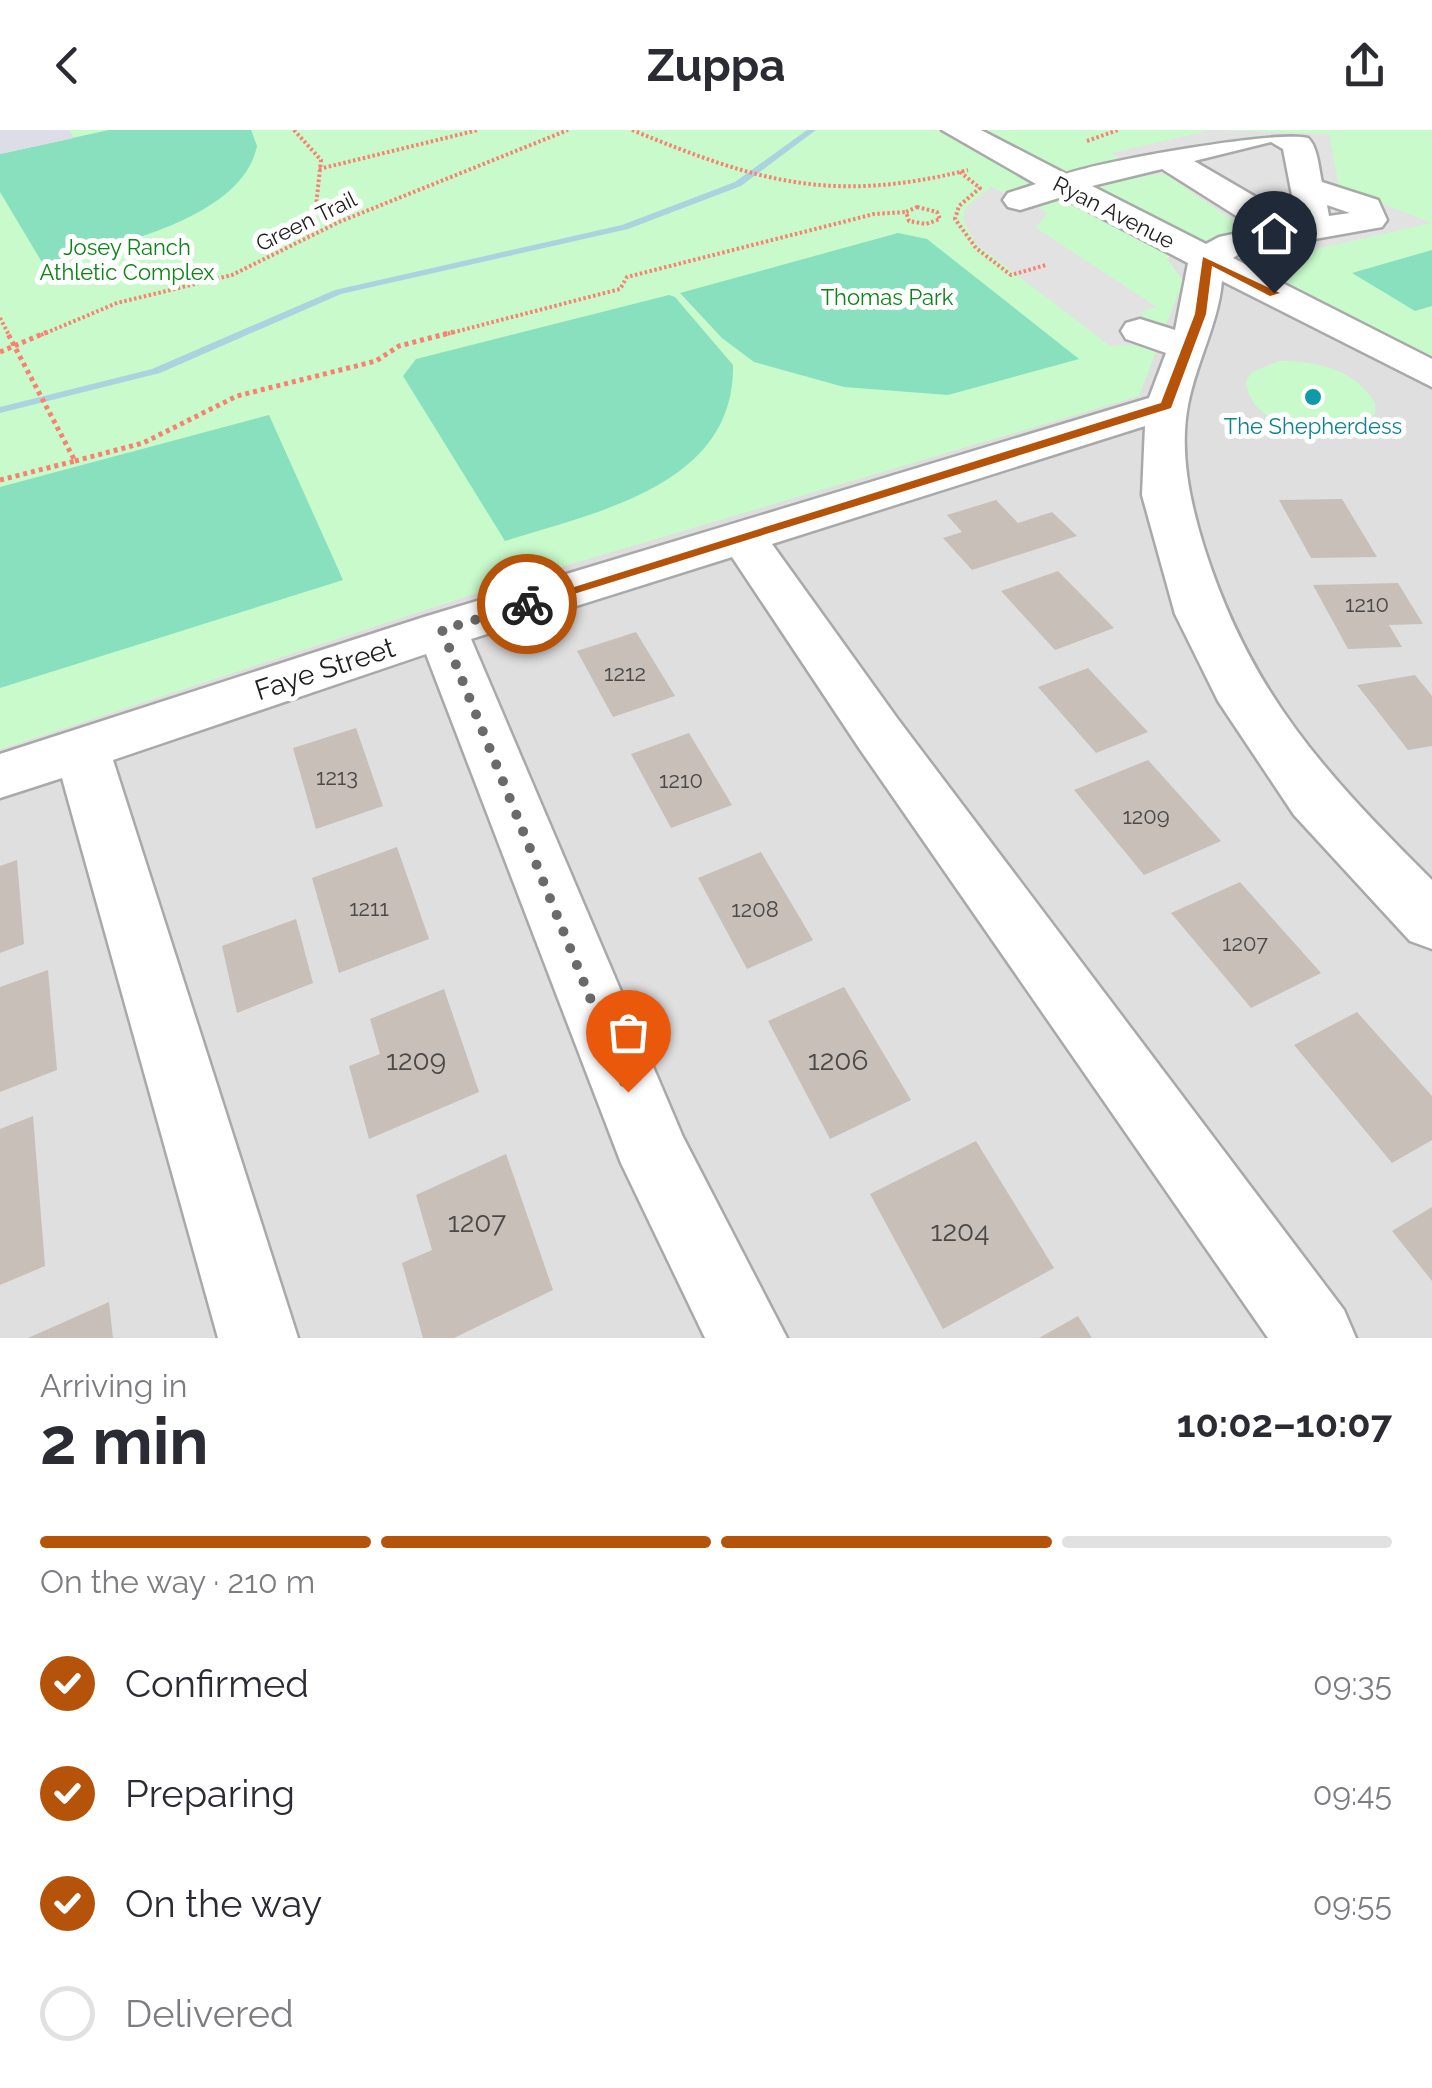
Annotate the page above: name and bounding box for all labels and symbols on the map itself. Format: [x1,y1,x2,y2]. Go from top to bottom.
street label: Ryan Avenue [1049,170,1179,254]
street label: Green Trail [251,185,361,256]
pin [1232,191,1317,294]
park label: Josey Ranch Athletic Complex [40,234,214,285]
park label: Thomas Park [821,284,954,310]
marker: The Shepherdess [1302,386,1324,408]
place label: The Shepherdess [1224,413,1402,439]
courier [477,554,577,654]
house number: 1210 [1345,591,1389,617]
street label: Faye Street [251,631,400,707]
house number: 1212 [604,660,646,686]
house number: 1213 [316,764,358,790]
house number: 1210 [659,767,703,793]
house number: 1209 [1122,803,1170,829]
house number: 1211 [349,895,389,921]
house number: 1208 [731,896,779,922]
house number: 1207 [1222,930,1268,956]
pin [586,990,671,1093]
house number: 1209 [386,1044,446,1077]
house number: 1206 [808,1044,868,1077]
house number: 1207 [448,1206,506,1239]
house number: 1204 [931,1215,990,1248]

